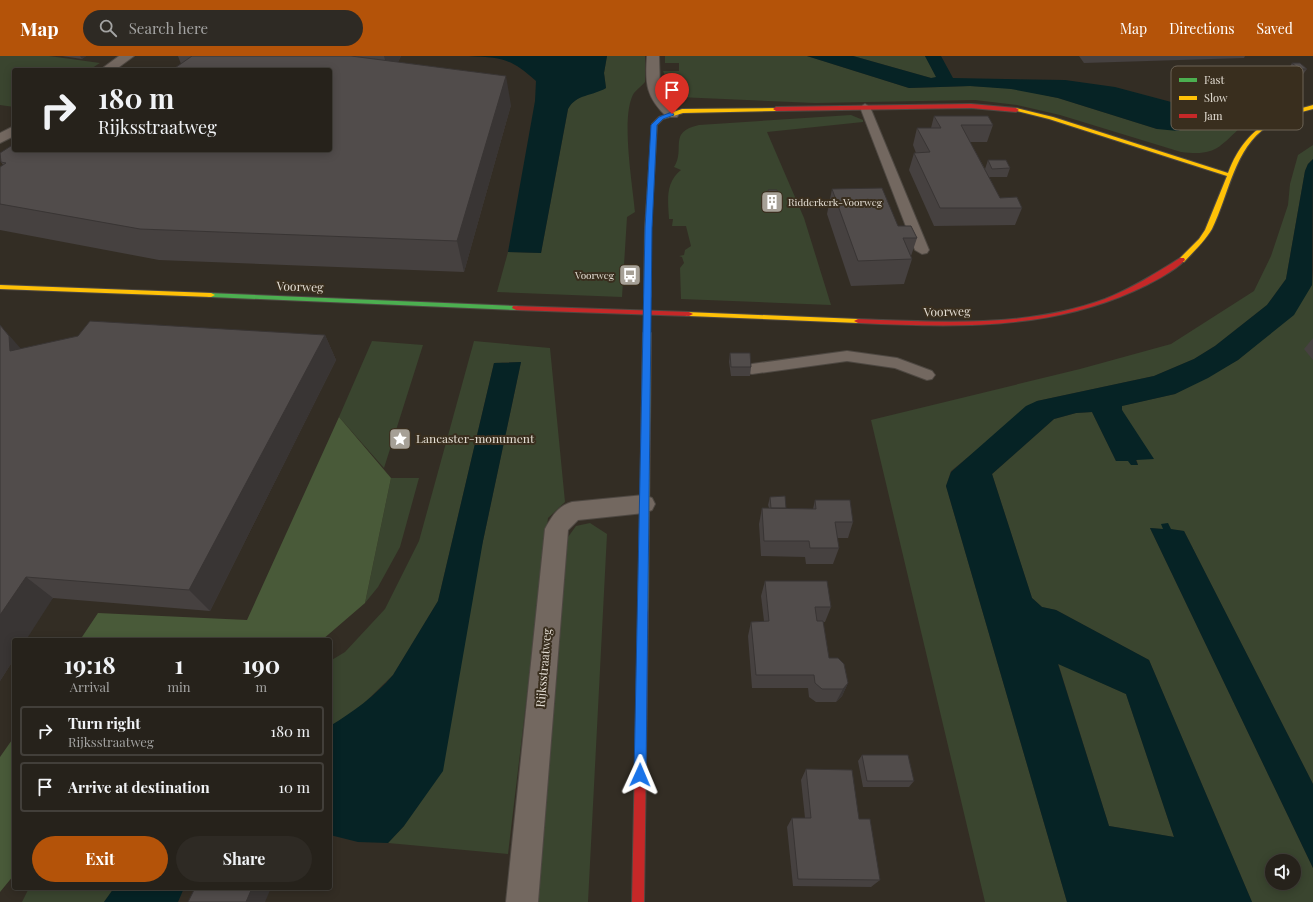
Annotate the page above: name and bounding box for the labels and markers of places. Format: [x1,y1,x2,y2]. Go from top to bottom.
pin [655,73,689,114]
building icon: Ridderkerk-Voorweg [759,189,785,215]
place label: Ridderkerk-Voorweg [788,195,883,209]
bus stop icon: Voorweg [617,262,643,288]
place label: Voorweg [574,268,615,282]
place icon: Lancaster-monument [387,426,413,452]
place label: Lancaster-monument [416,430,535,446]

